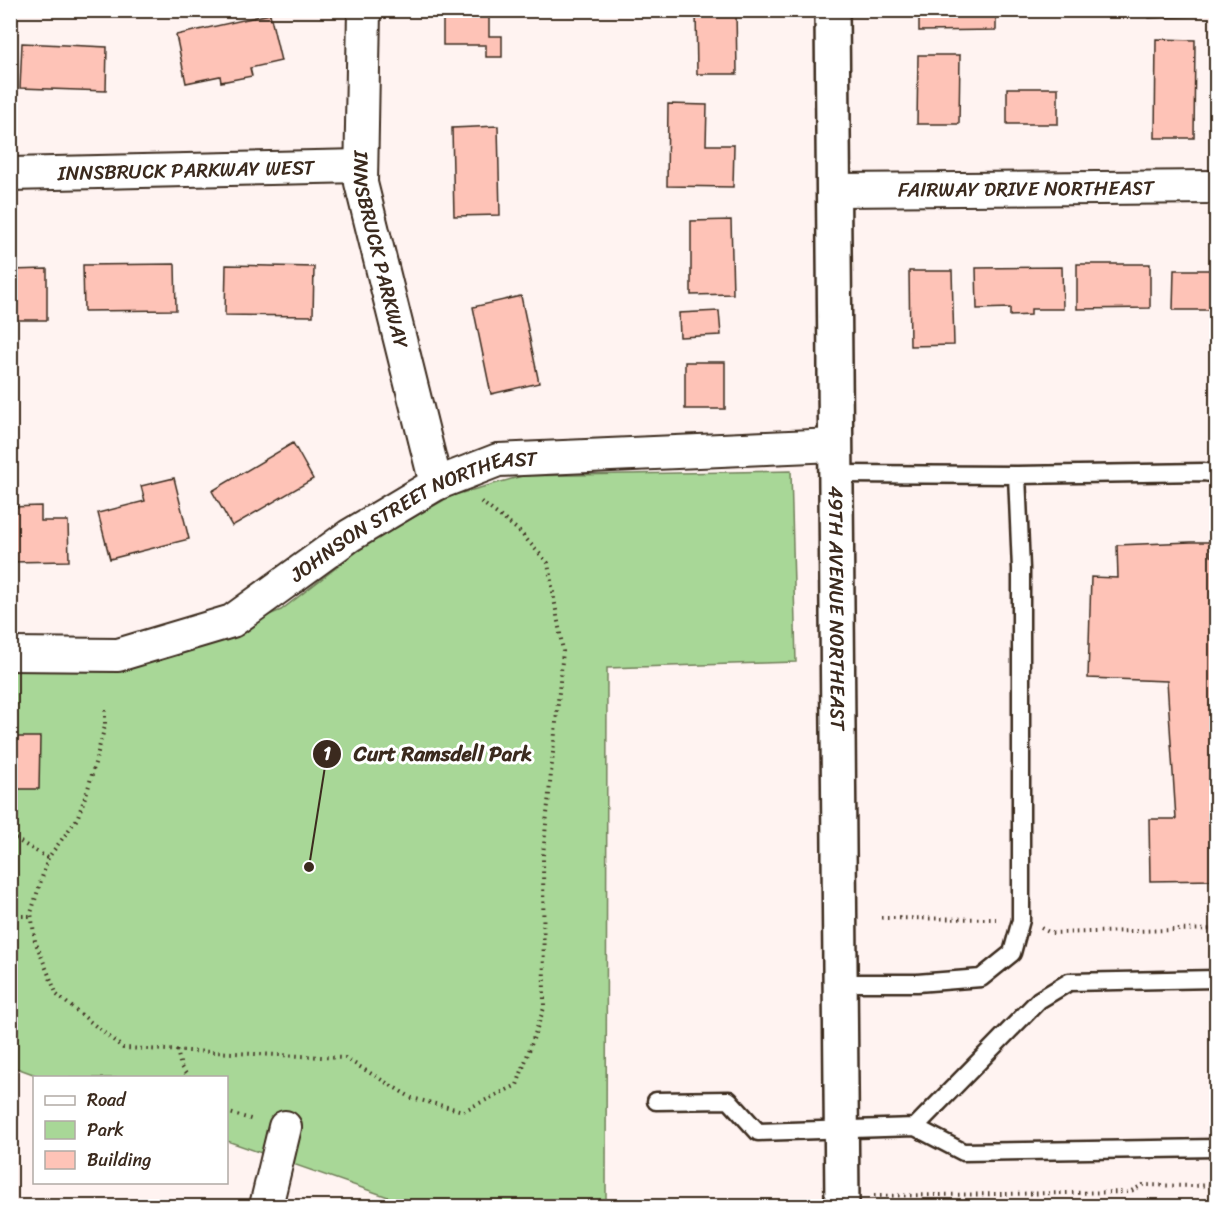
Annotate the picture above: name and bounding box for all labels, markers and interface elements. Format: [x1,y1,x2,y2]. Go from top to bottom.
street label: INNSBRUCK PARKWAY [343,149,419,353]
street label: INNSBRUCK PARKWAY WEST [56,150,316,190]
street label: FAIRWAY DRIVE NORTHEAST [898,170,1156,207]
street label: JOHNSON STREET NORTHEAST [281,441,539,592]
street label: 49TH AVENUE NORTHEAST [818,486,856,732]
callout: Curt Ramsdell Park [312,734,545,773]
text: Curt Ramsdell Park [353,735,532,773]
text: 1 [323,738,331,770]
legend [33,1076,228,1184]
text: Road [87,1084,127,1116]
text: Park [87,1114,124,1146]
text: Building [87,1144,151,1176]

